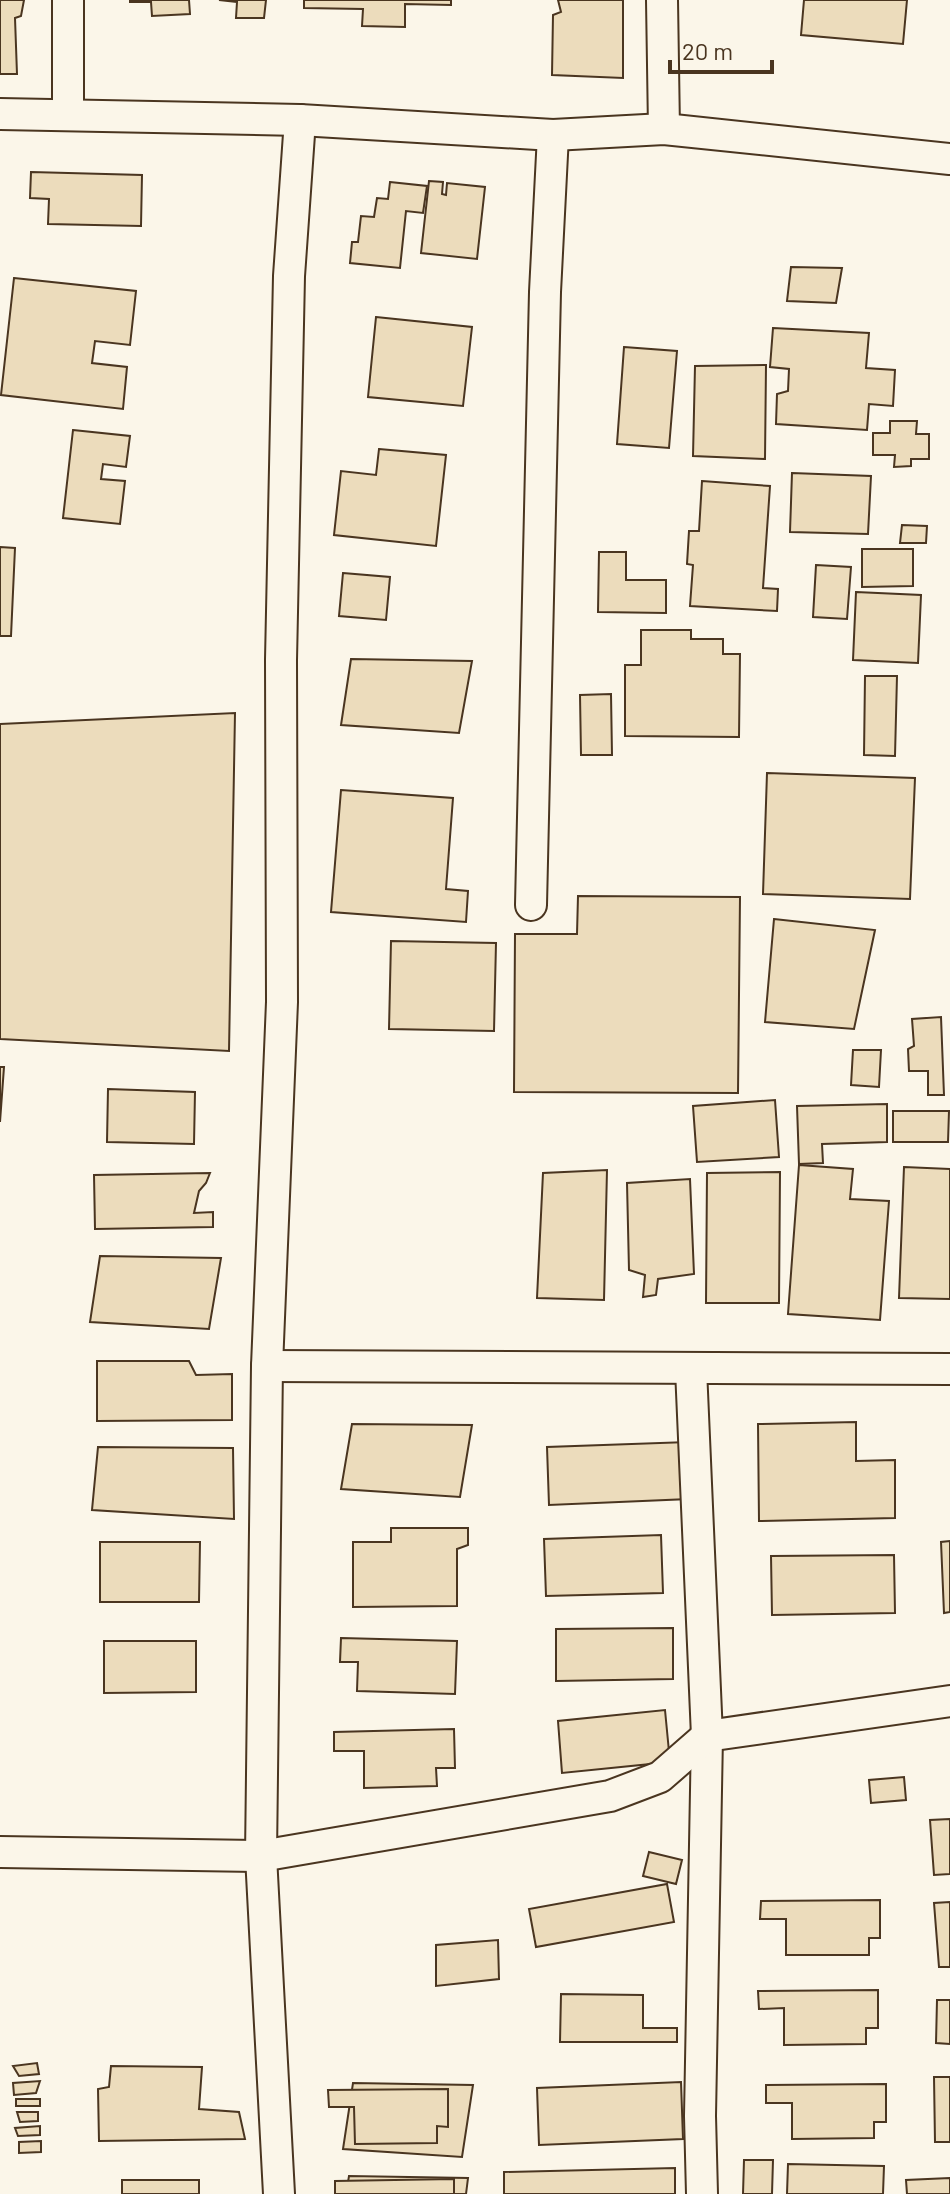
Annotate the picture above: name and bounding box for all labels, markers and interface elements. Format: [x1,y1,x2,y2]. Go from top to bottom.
scale bar [670,24,772,74]
text: 20 m [682,36,733,65]

